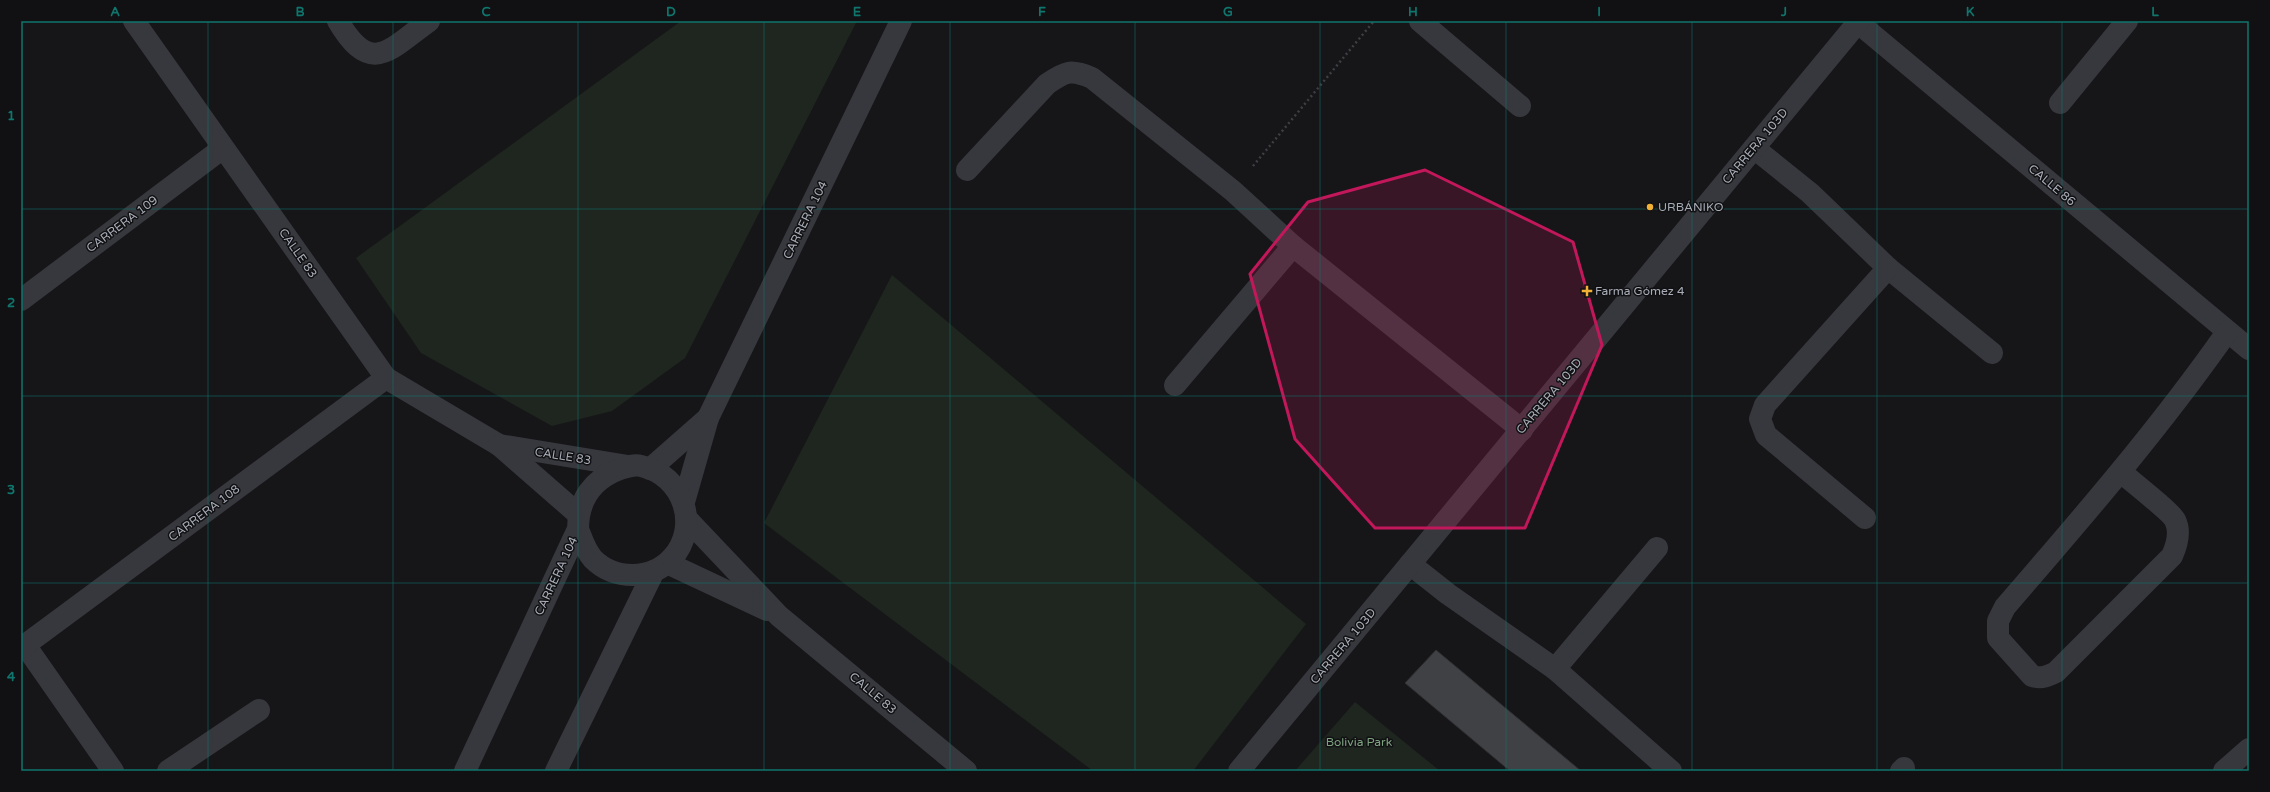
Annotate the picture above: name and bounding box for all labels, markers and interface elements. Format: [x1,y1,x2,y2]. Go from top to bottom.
text: A [110,4,120,20]
text: B [295,4,305,20]
text: C [481,4,491,20]
text: D [666,4,676,20]
text: E [853,4,861,20]
text: F [1038,4,1046,20]
text: G [1223,4,1233,20]
text: H [1408,4,1418,20]
text: I [1597,4,1601,20]
text: J [1780,4,1787,20]
text: K [1966,4,1975,20]
text: L [2151,4,2159,20]
street label: CARRERA 103D [1719,105,1791,187]
text: 1 [7,108,15,124]
street label: CALLE 86 [2026,161,2078,209]
street label: CARRERA 104 [780,178,830,261]
street label: CARRERA 109 [84,193,160,255]
place label: URBÁNIKO [1658,200,1724,214]
marker: URBÁNIKO [1645,202,1655,212]
street label: CALLE 83 [276,226,320,280]
place label: Farma Gómez 4 [1595,284,1685,298]
marker: Farma Gómez 4 [1582,286,1592,296]
text: 2 [7,295,15,311]
street label: CARRERA 103D [1513,355,1585,437]
street label: CALLE 83 [534,445,592,467]
text: 3 [7,482,15,498]
street label: CARRERA 108 [166,482,242,544]
street label: CARRERA 104 [532,534,581,618]
street label: CARRERA 103D [1307,605,1379,687]
text: 4 [7,669,16,685]
street label: CALLE 83 [847,669,899,717]
park label: Bolivia Park [1326,735,1393,749]

